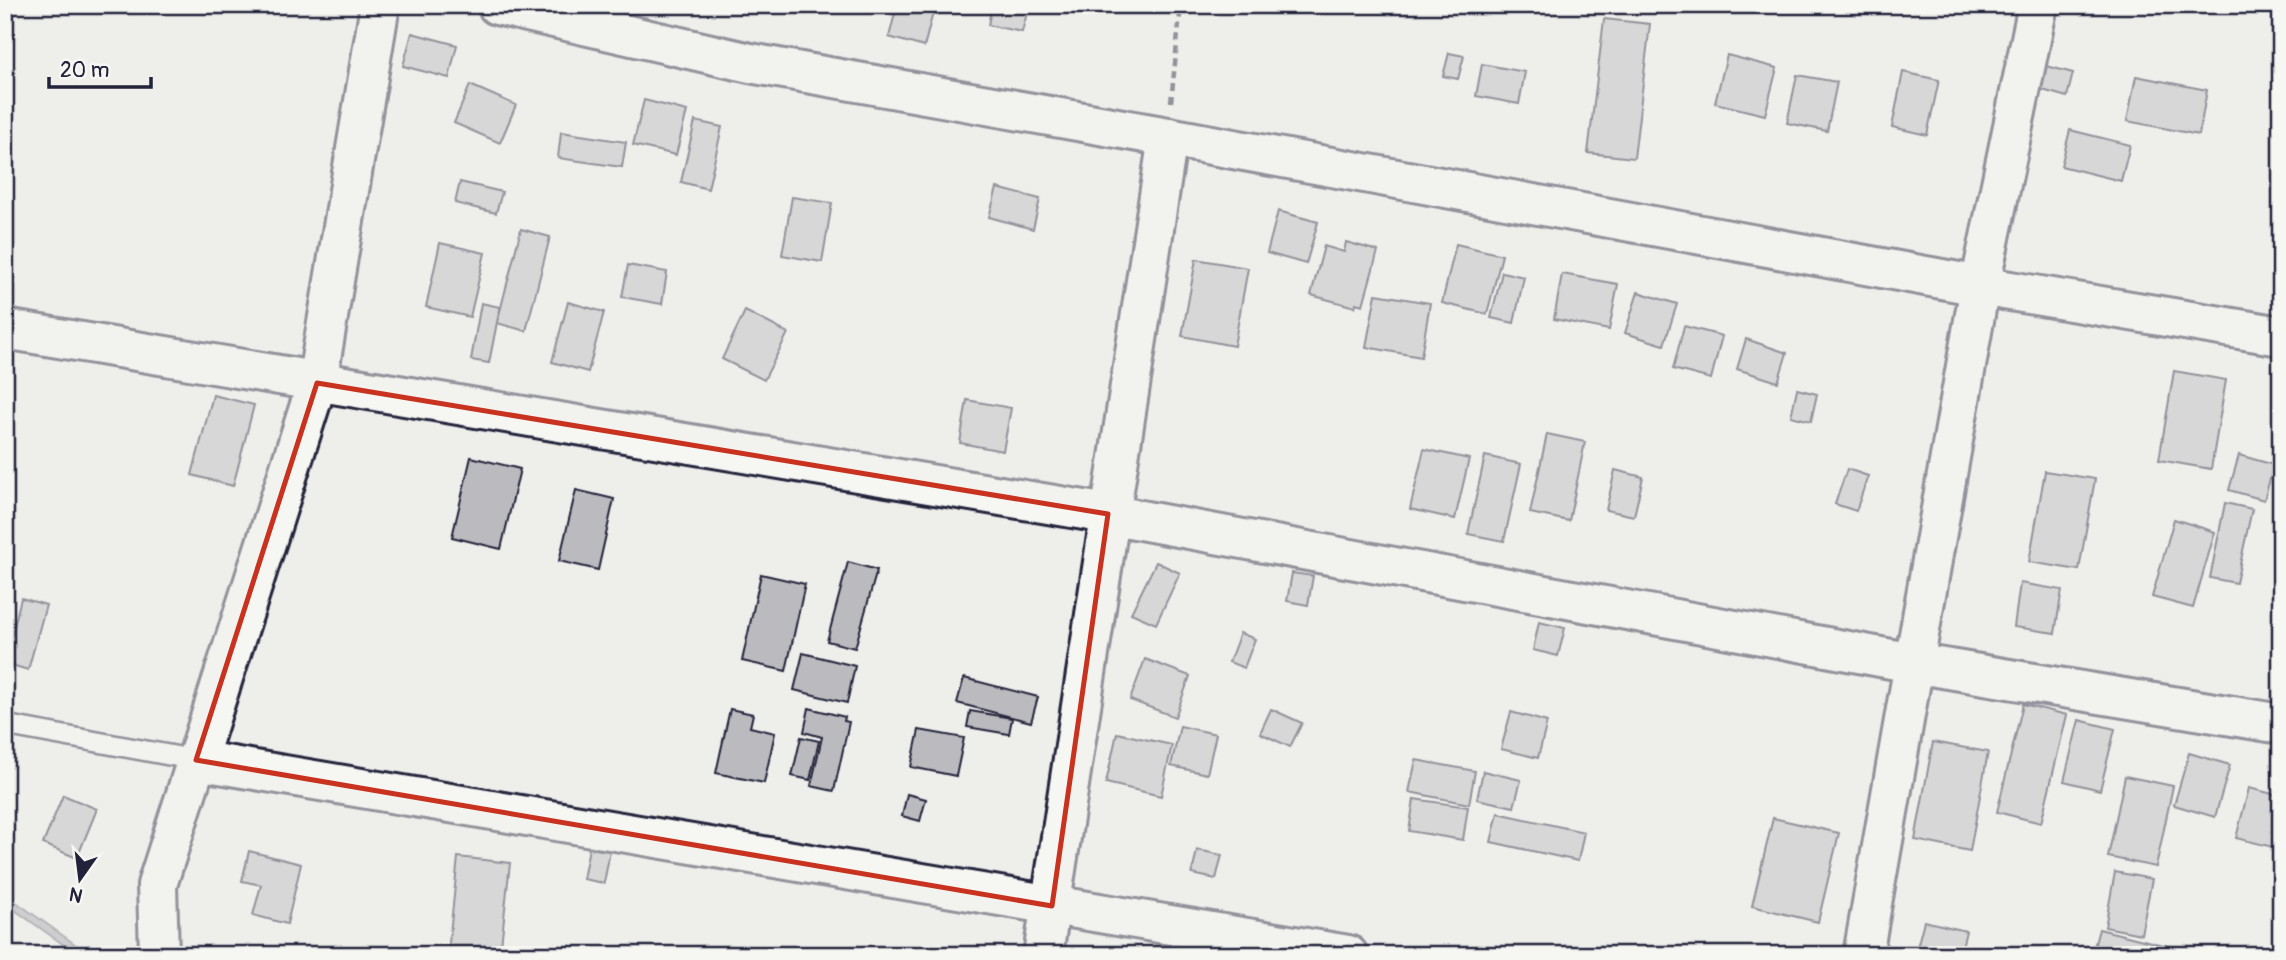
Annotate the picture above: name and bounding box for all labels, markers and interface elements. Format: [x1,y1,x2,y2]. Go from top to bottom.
scale bar [49,46,150,90]
text: 20 m [60,57,109,84]
north arrow [46,844,116,914]
text: N [67,881,85,908]

